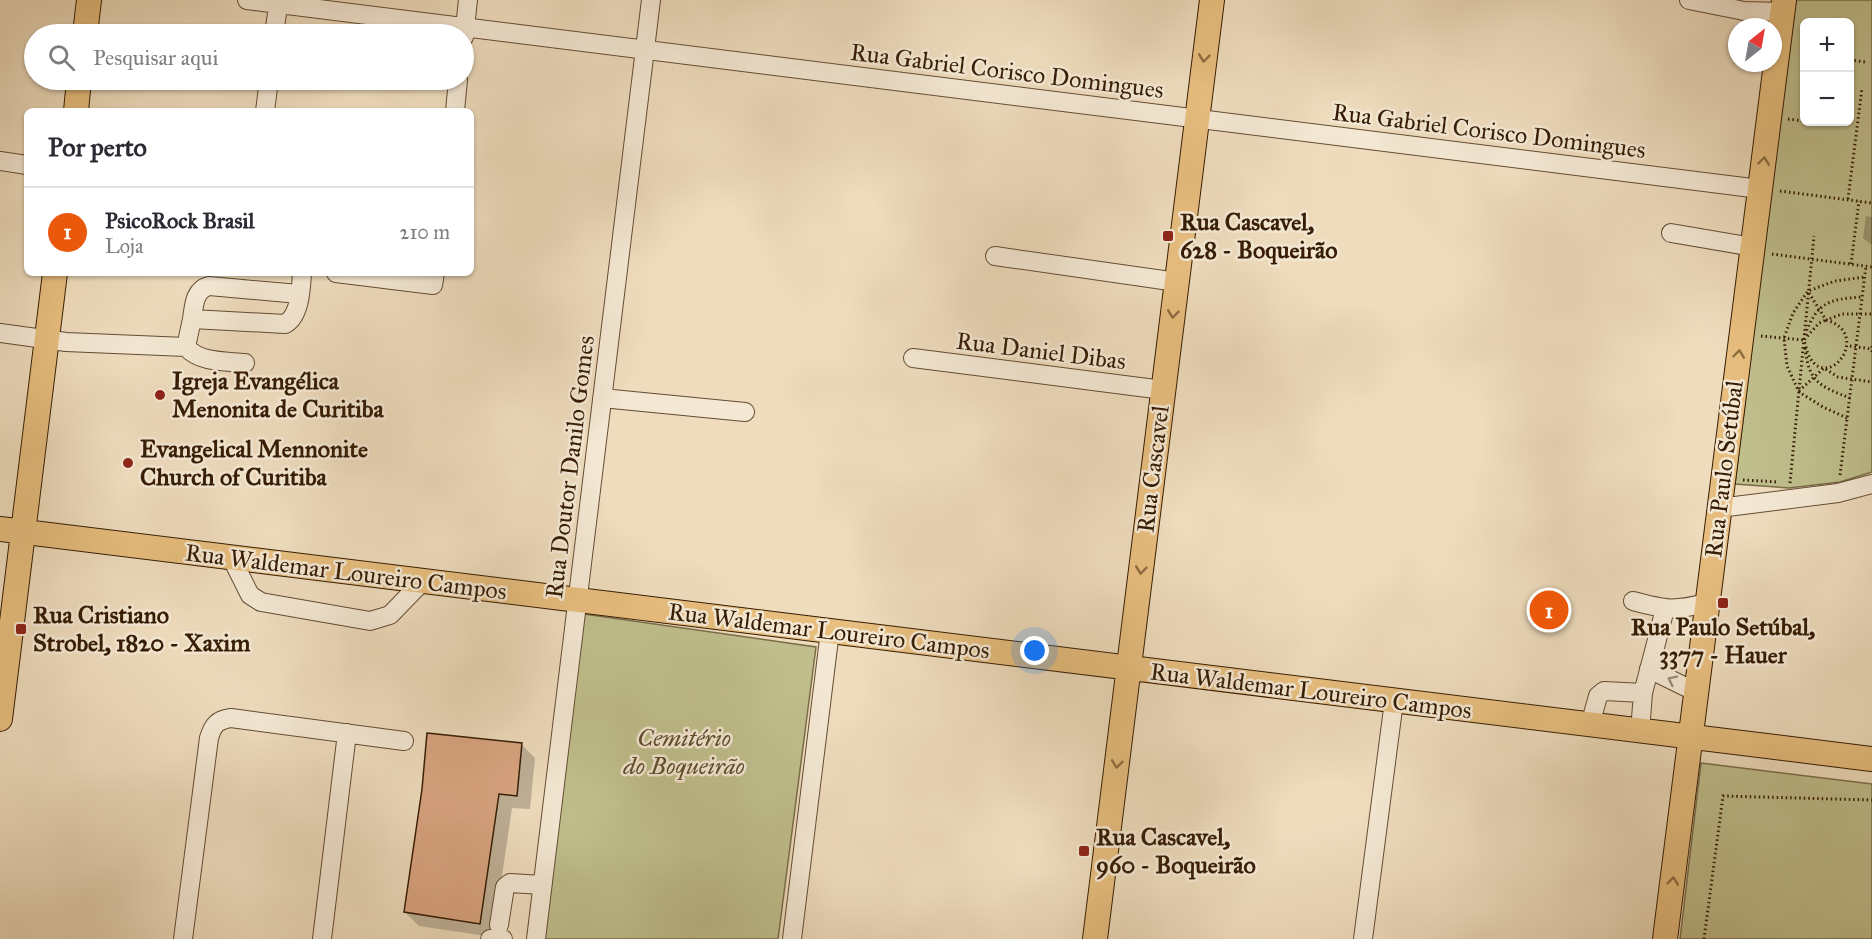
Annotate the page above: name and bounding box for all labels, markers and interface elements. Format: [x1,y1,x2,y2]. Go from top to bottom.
north arrow [1728,18,1782,72]
map controls [1800,18,1854,126]
button: + [1800,18,1854,72]
search box [24,24,474,90]
street label: Rua Gabriel Corisco Domingues [849,37,1165,105]
icon: search [45,41,78,74]
text: Pesquisar aqui [93,44,218,71]
one-way arrow [1199,53,1211,63]
button: − [1800,72,1854,126]
street label: Rua Gabriel Corisco Domingues [1331,97,1647,165]
text: Por perto [48,131,147,163]
one-way arrow [1757,156,1769,165]
text: PsicoRock Brasil [105,207,254,234]
place label: Rua Cascavel, 628 - Boqueirão [1180,207,1338,265]
text: 1 [64,220,71,244]
text: 210 m [400,220,450,244]
marker: Rua Cascavel, 628 - Boqueirão [1161,229,1175,243]
text: Loja [105,234,143,258]
one-way arrow [1167,310,1179,319]
street label: Rua Daniel Dibas [954,326,1128,376]
street label: Rua Doutor Danilo Gomes [539,334,601,600]
one-way arrow [1732,350,1745,359]
place label: Igreja Evangélica Menonita de Curitiba [172,366,385,424]
street label: Rua Paulo Setúbal [1698,378,1750,559]
marker: Igreja Evangélica Menonita de Curitiba [153,388,167,402]
street label: Rua Cascavel [1130,403,1176,534]
place label: Evangelical Mennonite Church of Curitiba [140,434,368,492]
marker: Evangelical Mennonite Church of Curitiba [121,456,135,470]
street label: Rua Waldemar Loureiro Campos [184,537,508,607]
one-way arrow [1135,566,1147,575]
pin: 1 [1530,588,1568,632]
street label: Rua Waldemar Loureiro Campos [667,596,991,666]
marker: Rua Paulo Setúbal, 3377 - Hauer [1716,596,1730,610]
place label: Rua Cristiano Strobel, 1820 - Xaxim [33,600,251,658]
place label: Rua Paulo Setúbal, 3377 - Hauer [1631,612,1815,670]
marker: Rua Cristiano Strobel, 1820 - Xaxim [14,622,28,636]
your location [1020,636,1049,665]
street label: Rua Waldemar Loureiro Campos [1149,656,1473,726]
one-way arrow [1668,676,1679,688]
park label: Cemitério do Boqueirão [622,723,745,781]
one-way arrow [1111,759,1123,768]
place label: Rua Cascavel, 960 - Boqueirão [1096,822,1256,880]
marker: Rua Cascavel, 960 - Boqueirão [1077,844,1091,858]
one-way arrow [1666,876,1678,886]

